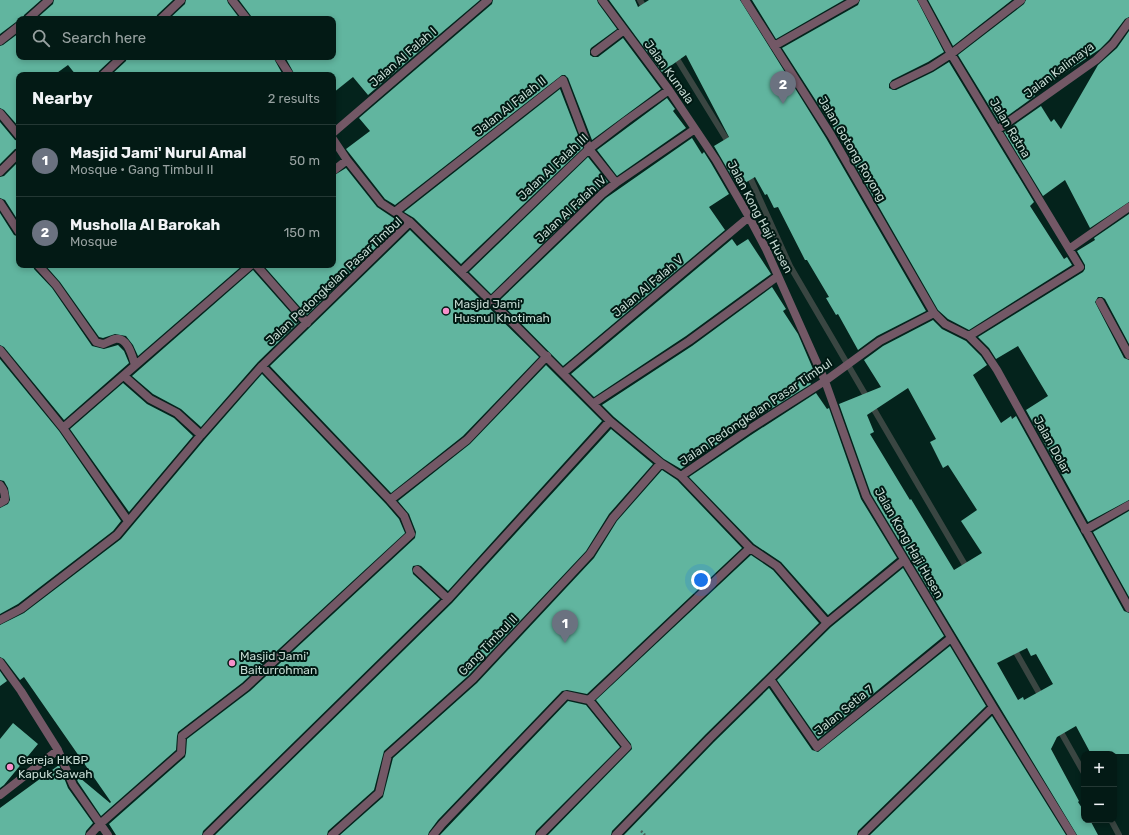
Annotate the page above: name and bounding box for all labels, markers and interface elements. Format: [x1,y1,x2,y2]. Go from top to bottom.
search box [16,16,336,60]
street label: Jalan Al Falah I [367,24,439,90]
icon: search [30,27,52,49]
text: Search here [62,29,146,47]
street label: Jalan Kumala [641,38,697,106]
street label: Jalan Kalimaya [1021,39,1097,101]
pin: 2 [770,71,796,104]
street label: Jalan Al Falah II [471,74,549,138]
text: Nearby [32,88,93,108]
text: 2 results [268,91,320,106]
street label: Jalan Gotong Royong [815,94,889,204]
street label: Jalan Ratna [987,96,1033,160]
street label: Jalan Al Falah III [515,131,591,203]
text: Masjid Jami' Nurul Amal [70,144,246,162]
text: 1 [42,153,48,168]
text: 50 m [289,153,320,168]
street label: Jalan Kong Haji Husen [724,158,796,276]
text: Mosque · Gang Timbul II [70,162,214,177]
street label: Jalan Al Falah IV [533,173,609,245]
street label: Jalan Pedongkelan Pasar Timbul [263,214,405,348]
text: Musholla Al Barokah [70,216,220,234]
text: 2 [41,225,49,240]
text: 150 m [284,225,320,240]
text: Mosque [70,234,117,249]
street label: Jalan Al Falah V [610,252,686,320]
place label: Masjid Jami' Husnul Khotimah [454,297,550,325]
marker: Masjid Jami' Husnul Khotimah [441,306,451,316]
street label: Jalan Pedongkelan Pasar Timbul [677,356,835,468]
street label: Jalan Dolar [1031,414,1074,476]
street label: Jalan Kong Haji Husen [872,485,946,601]
your location [691,570,711,590]
pin: 1 [552,610,578,643]
street label: Gang Timbul II [455,612,521,678]
place label: Masjid Jami' Baiturrohman [240,649,317,677]
marker: Masjid Jami' Baiturrohman [227,658,237,668]
street label: Jalan Setia 7 [812,682,876,738]
map controls [1081,751,1117,823]
button: + [1081,751,1117,787]
place label: Gereja HKBP Kapuk Sawah [18,753,93,781]
marker: Gereja HKBP Kapuk Sawah [5,762,15,772]
button: − [1081,787,1117,823]

